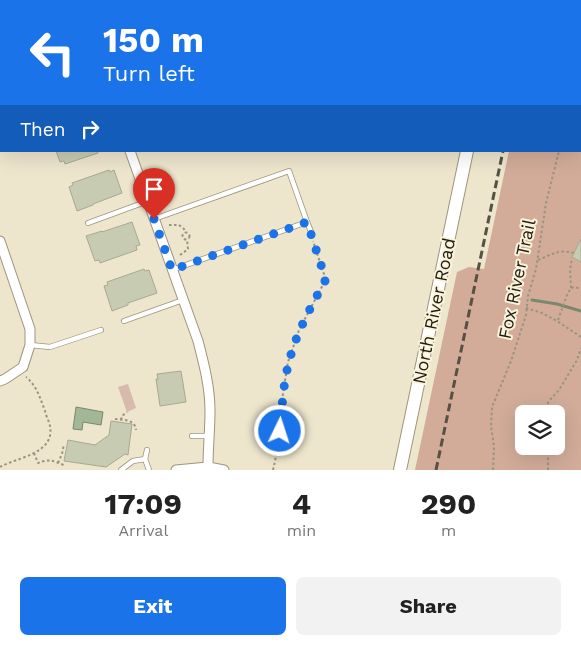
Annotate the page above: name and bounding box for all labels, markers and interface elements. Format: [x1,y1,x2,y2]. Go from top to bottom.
text: 150 m [103,19,204,61]
icon: left [20,20,85,85]
text: Turn left [103,61,195,86]
icon: right [76,115,104,143]
text: Then [20,118,66,141]
pin [133,168,175,219]
icon: arrive [140,175,168,203]
street label: Fox River Trail [494,217,540,341]
street label: North River Road [408,236,459,386]
position arrow [253,404,305,456]
map controls [515,405,565,455]
button: layers [515,405,565,455]
text: 17:09 [105,486,182,521]
text: 4 [292,486,311,521]
text: 290 [421,486,476,521]
text: Arrival [118,521,168,540]
text: min [287,521,316,540]
text: m [441,521,456,540]
button: Exit [20,577,286,635]
button: Share [296,577,561,635]

